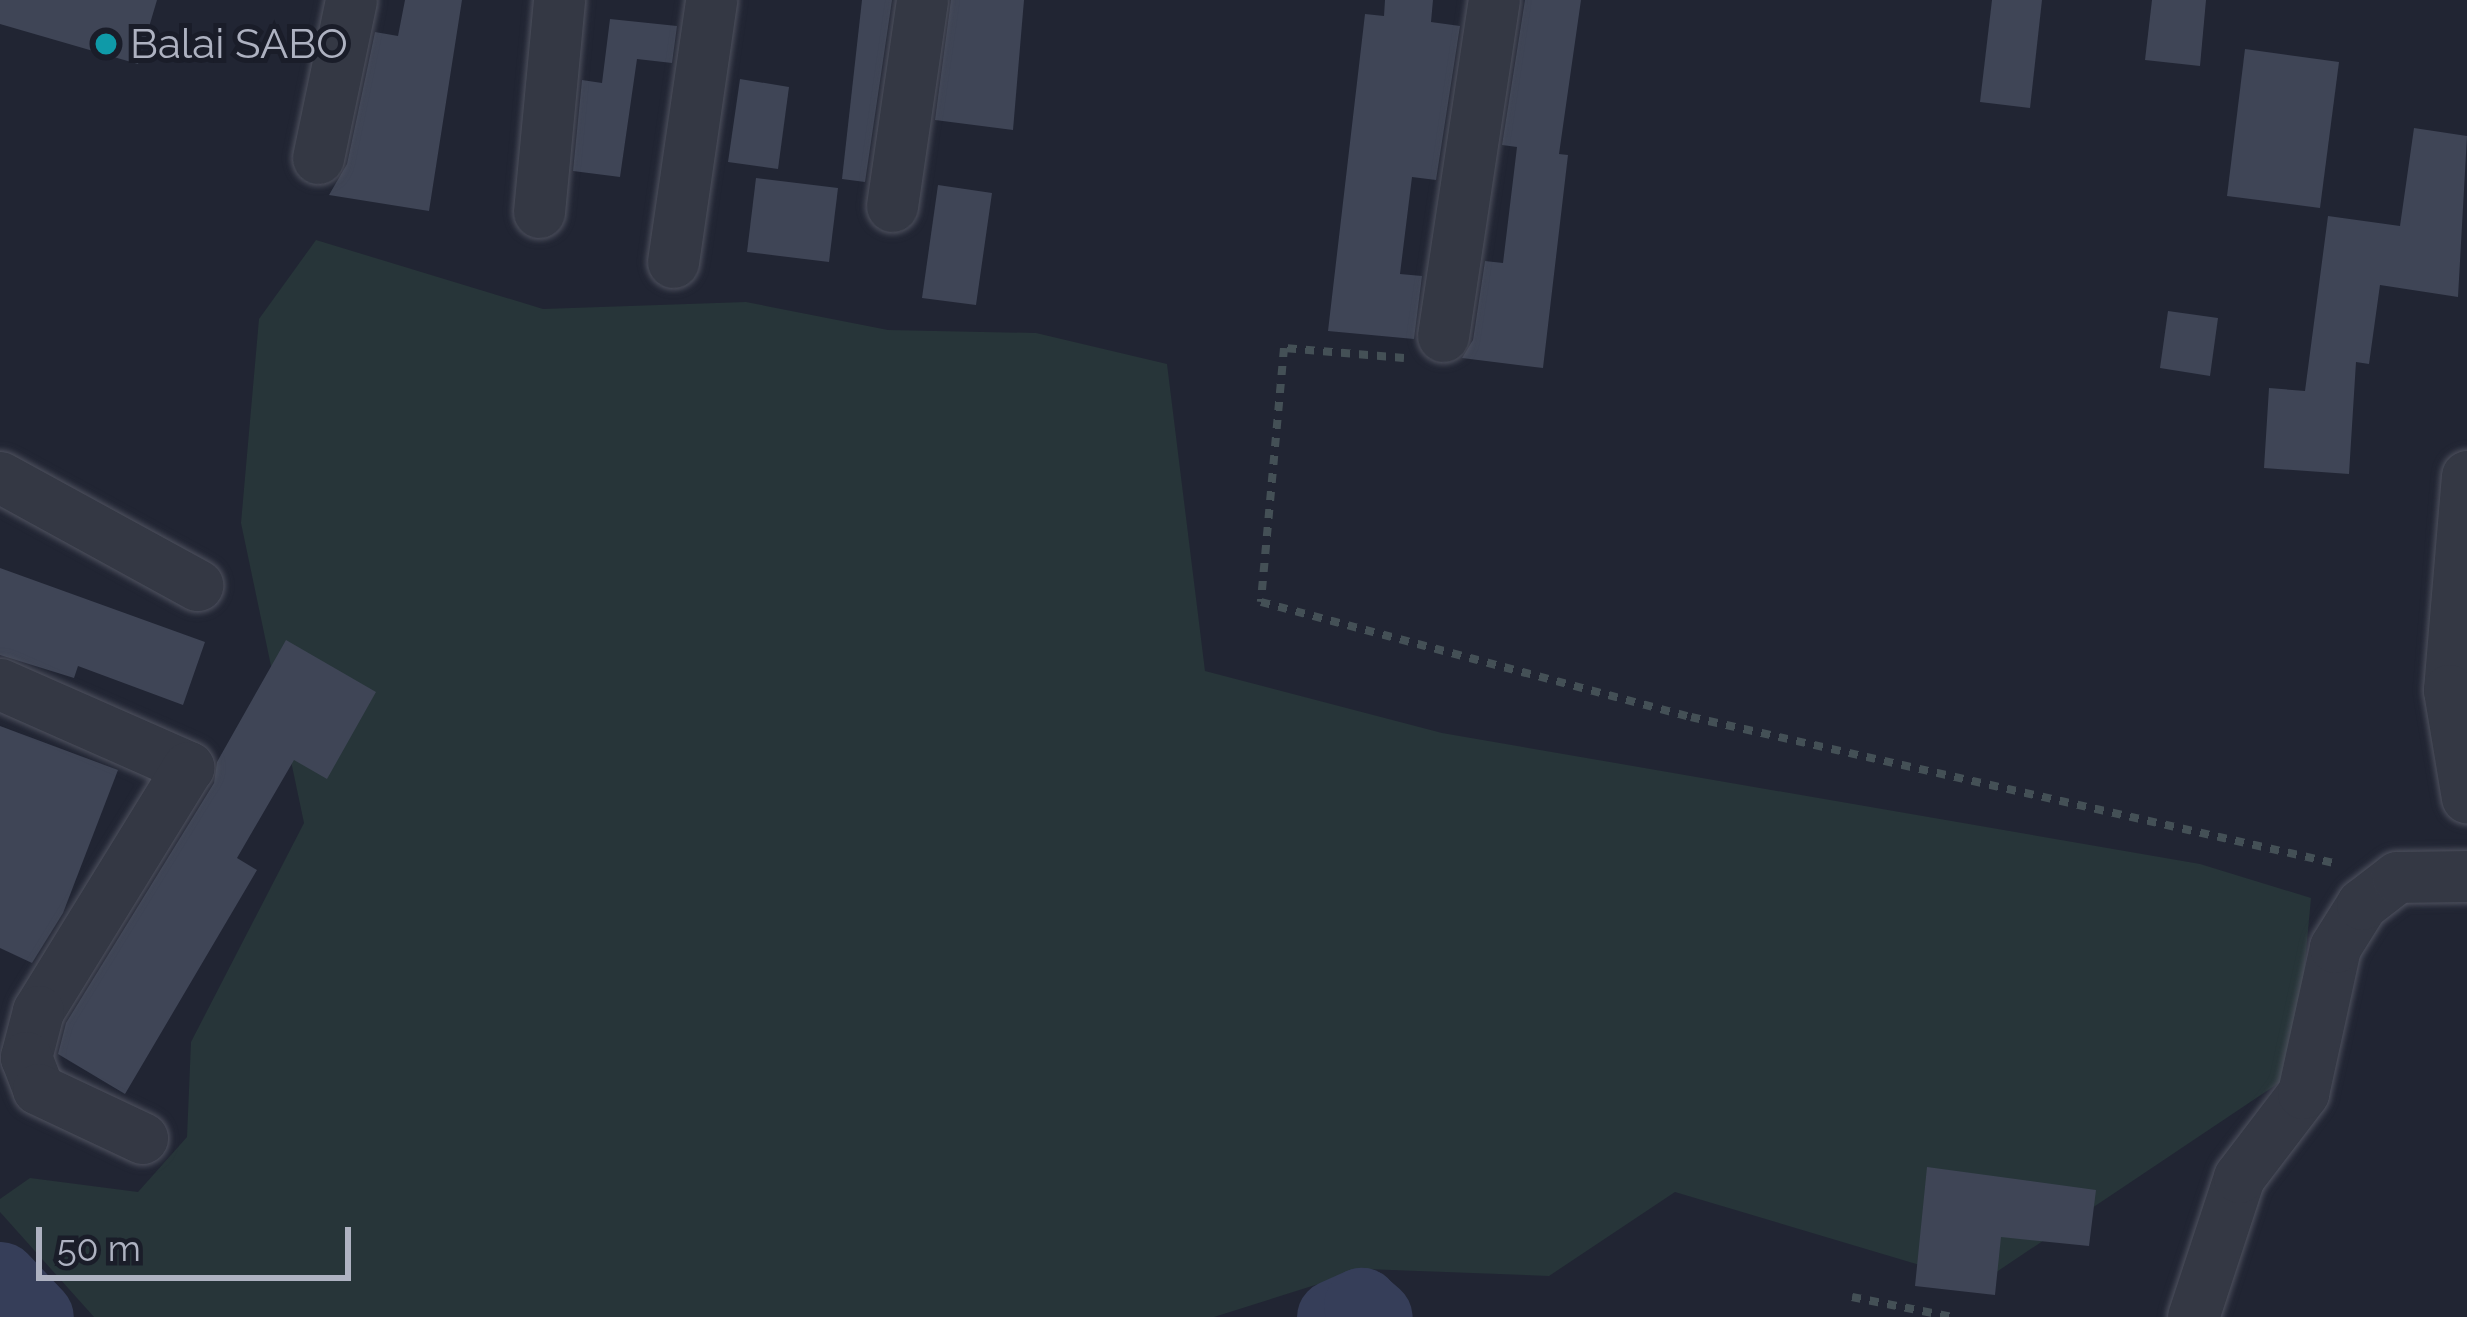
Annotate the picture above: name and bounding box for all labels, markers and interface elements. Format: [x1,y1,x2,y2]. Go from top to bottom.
place label: Balai SABO [130,19,348,69]
marker: Balai SABO [93,31,119,57]
scale bar [42,1203,357,1277]
text: 50 m [57,1227,141,1269]

